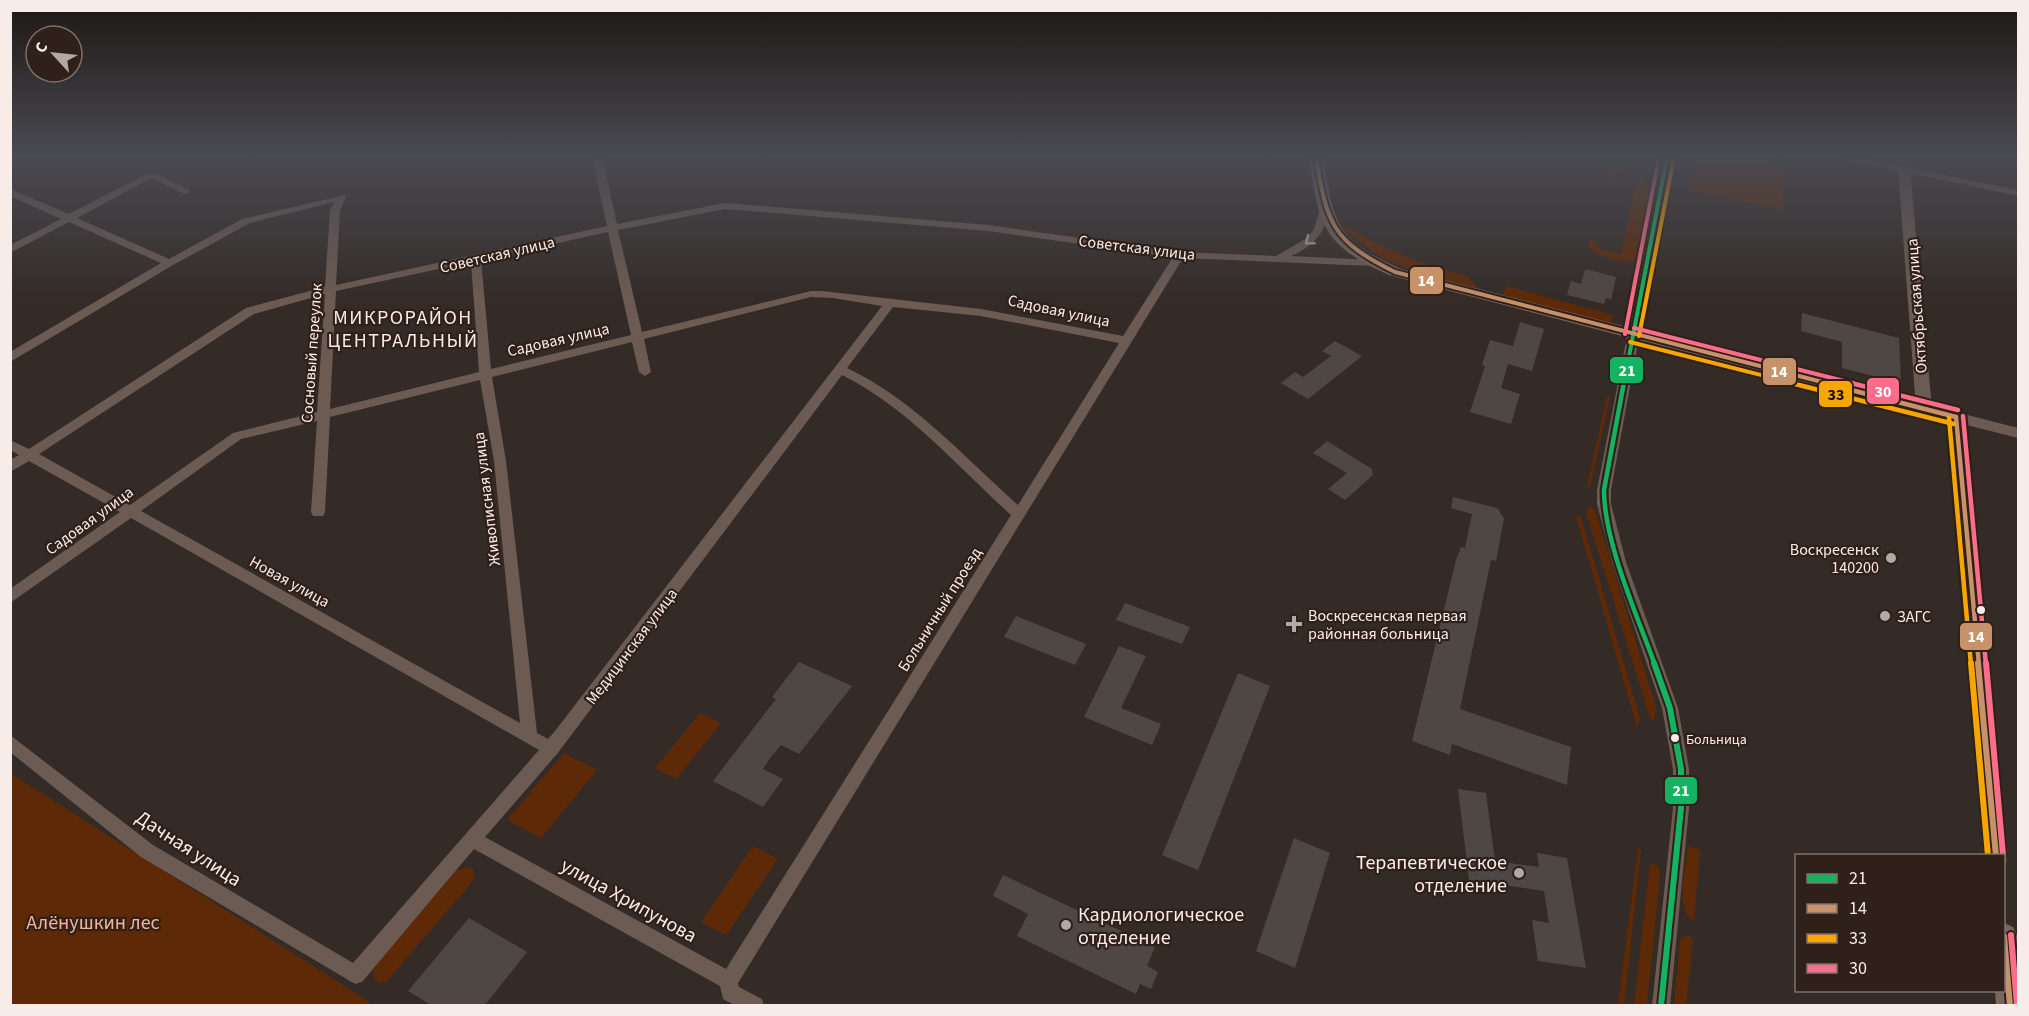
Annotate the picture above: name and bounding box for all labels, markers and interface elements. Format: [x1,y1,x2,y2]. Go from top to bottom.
north arrow [24,24,84,84]
text: С [30,39,53,57]
street label: Советская улица [1077,230,1196,266]
street label: Советская улица [438,231,557,279]
one-way arrow [1305,233,1316,244]
street label: Октябрьская улица [1901,238,1933,374]
line badge: 14 [1409,266,1444,295]
text: 14 [1418,270,1435,292]
street label: Сосновый переулок [296,282,328,424]
street label: Садовая улица [1006,289,1112,333]
district label: МИКРОРАЙОН ЦЕНТРАЛЬНЫЙ [327,304,479,355]
street label: Садовая улица [505,318,611,362]
line badge: 21 [1609,356,1644,384]
line badge: 14 [1762,357,1797,386]
text: 21 [1619,360,1635,382]
text: 14 [1771,361,1788,383]
line badge: 30 [1866,377,1900,405]
line badge: 33 [1818,380,1853,408]
text: 30 [1875,381,1891,403]
text: 33 [1828,384,1844,406]
street label: Живописная улица [468,431,506,567]
street label: Садовая улица [41,481,138,560]
place label: Воскресенск 140200 [1790,539,1879,579]
street label: Больничный проезд [893,543,987,676]
street label: Новая улица [245,551,334,613]
marker: Воскресенск 140200 [1884,551,1898,565]
street label: Медицинская улица [581,584,683,709]
unlabelled marker [1975,604,1987,616]
place label: Воскресенская первая районная больница [1308,605,1467,645]
place label: ЗАГС [1897,606,1931,628]
marker: ЗАГС [1878,609,1892,623]
marker: Воскресенская первая районная больница [1285,615,1303,633]
line badge: 14 [1959,622,1993,651]
text: 14 [1968,626,1985,648]
place label: Больница [1686,730,1747,750]
marker: Больница [1669,732,1681,744]
line badge: 21 [1664,776,1698,805]
text: 21 [1673,780,1689,802]
street label: Дачная улица [130,804,247,894]
place label: Терапевтическое отделение [1356,849,1507,900]
street label: улица Хрипунова [555,852,702,950]
legend [1795,854,2005,992]
marker: Терапевтическое отделение [1512,866,1526,880]
text: 21 [1849,866,1867,891]
text: 14 [1849,896,1867,921]
place label: Кардиологическое отделение [1078,901,1244,952]
park label: Алёнушкин лес [26,909,160,937]
marker: Кардиологическое отделение [1059,918,1073,932]
text: 33 [1849,926,1867,951]
text: 30 [1849,956,1867,981]

